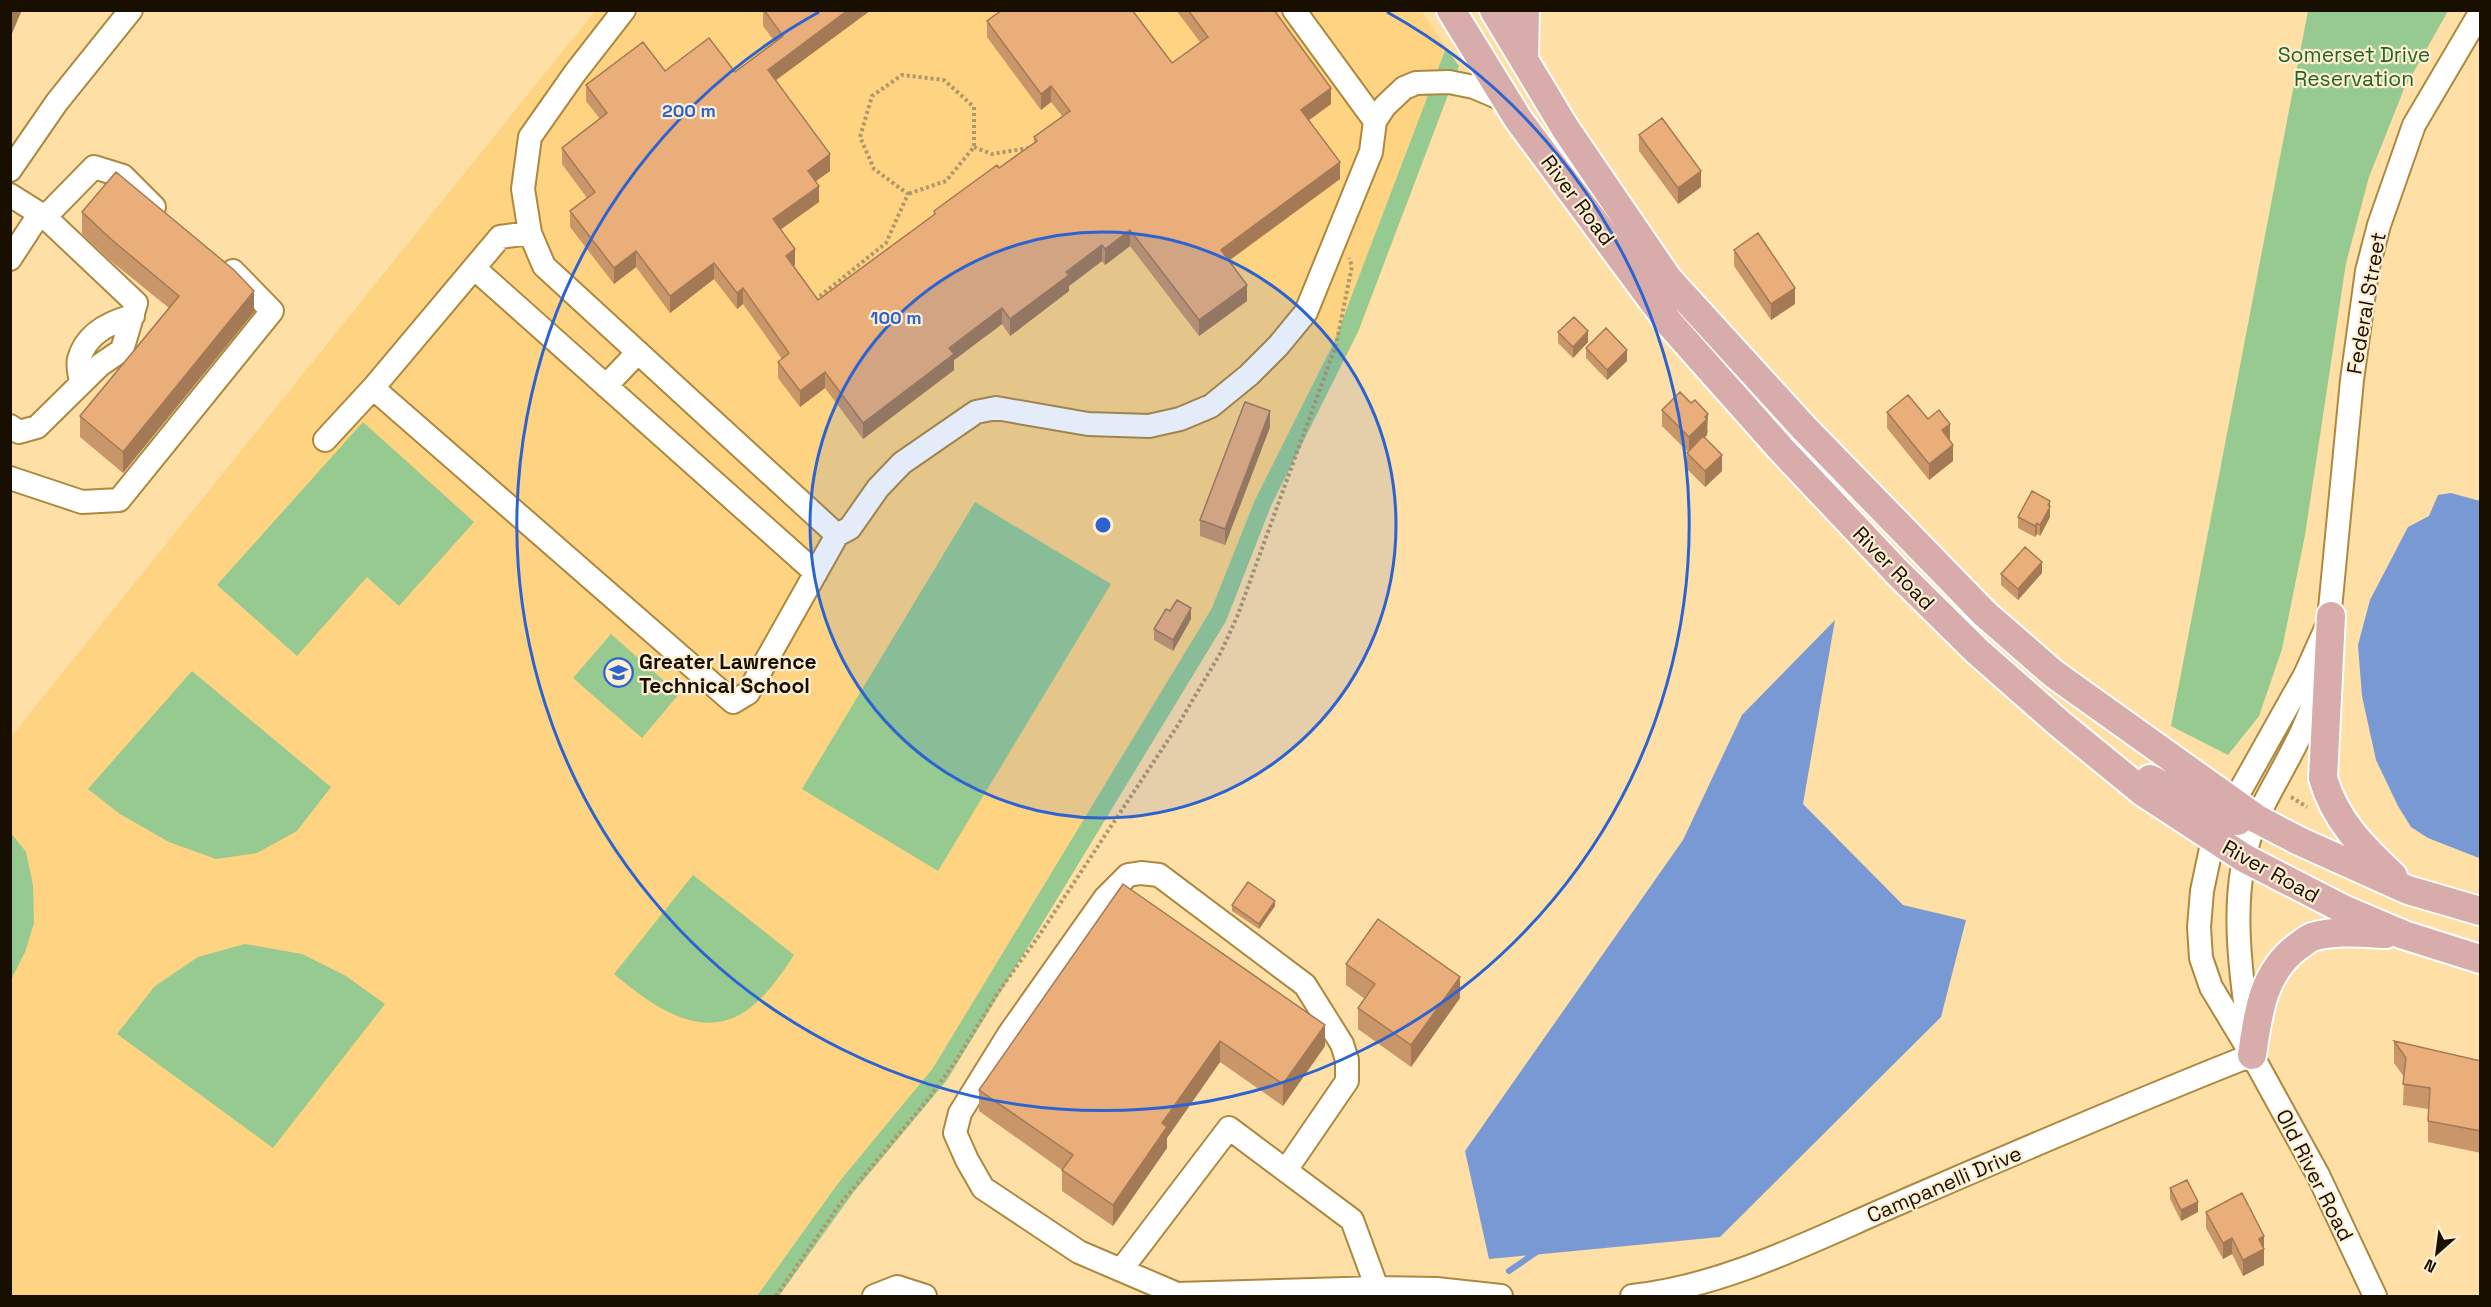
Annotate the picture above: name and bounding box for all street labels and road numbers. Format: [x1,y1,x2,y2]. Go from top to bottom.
street label: River Road [1535,149,1621,251]
street label: Federal Street [2340,230,2392,376]
street label: River Road [1847,520,1941,616]
street label: River Road [2218,833,2324,909]
street label: Old River Road [2270,1104,2360,1246]
street label: Campanelli Drive [1862,1139,2026,1229]

